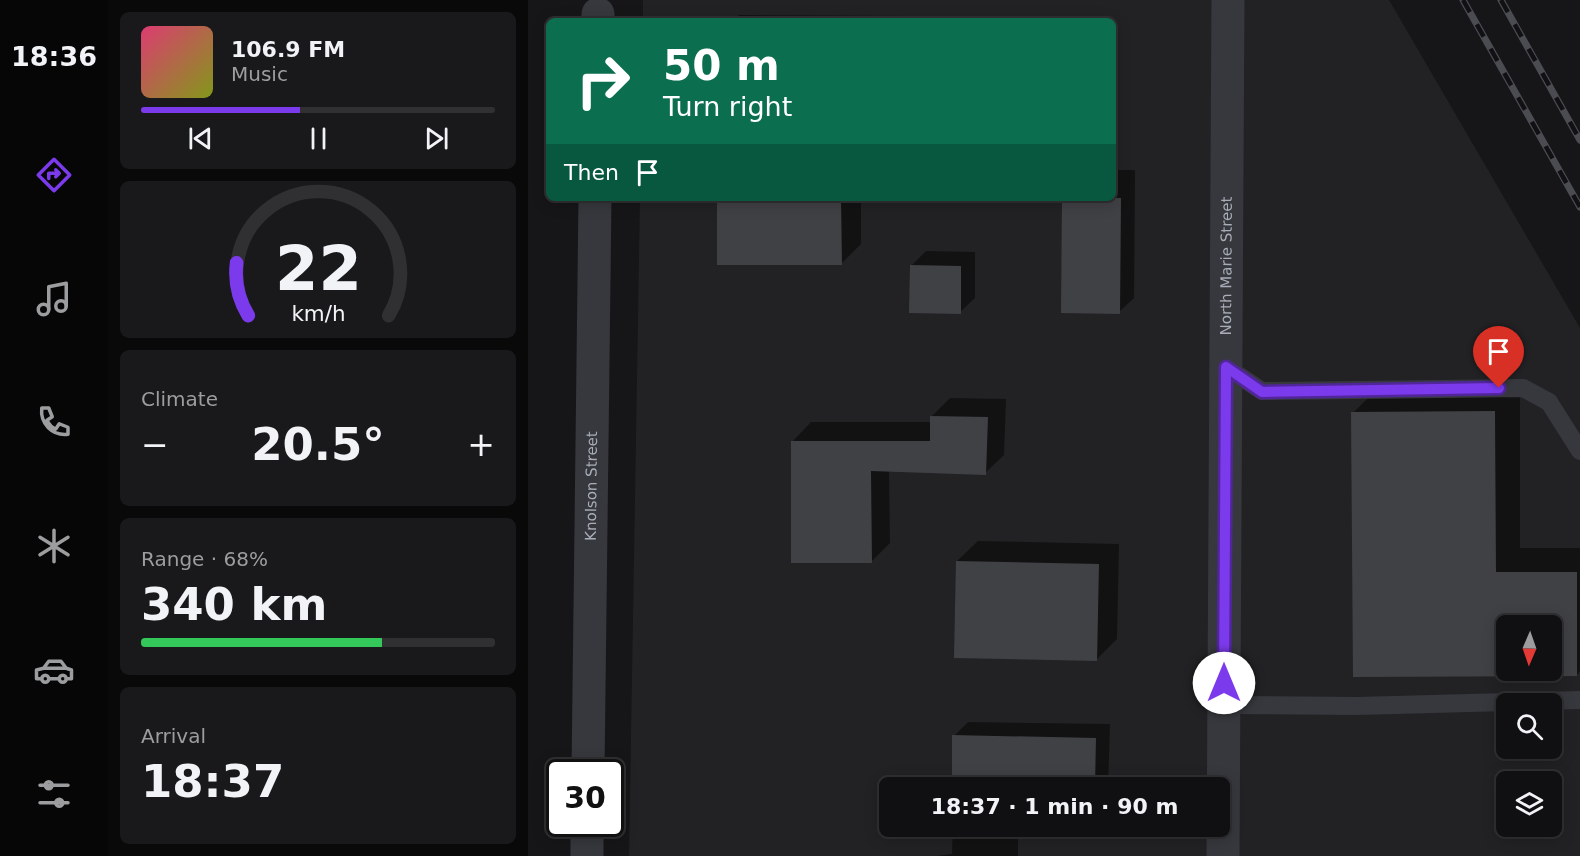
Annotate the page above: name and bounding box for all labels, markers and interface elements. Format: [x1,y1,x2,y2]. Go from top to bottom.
text: 106.9 FM [231,37,345,62]
text: 18:36 [11,41,97,72]
text: 50 m [663,41,780,90]
icon: right [564,42,642,120]
text: Music [231,62,288,86]
text: Turn right [663,91,792,122]
icon: previous [184,122,217,155]
icon: pause [302,122,335,155]
icon: next [420,122,453,155]
icon: directions [33,154,75,196]
icon: arrive [631,156,664,189]
text: Then [564,160,619,185]
street label: North Marie Street [1217,196,1236,336]
text: 22 [275,232,361,305]
icon: music [33,278,75,320]
text: km/h [291,302,345,327]
pin [1473,326,1524,388]
icon: arrive [1482,335,1515,368]
text: Climate [141,387,218,411]
icon: phone [33,401,75,443]
text: 20.5° [251,418,385,471]
text: − [141,425,169,464]
text: + [467,425,495,464]
street label: Knolson Street [582,431,601,541]
icon: climate [33,525,75,567]
text: Range · 68% [141,547,268,571]
text: 340 km [141,578,327,631]
north arrow [1496,615,1562,681]
map controls [1496,615,1562,837]
icon: car [33,649,75,691]
position arrow [1192,651,1256,715]
button: search [1496,693,1562,759]
text: Arrival [141,724,206,748]
text: 18:37 [141,755,284,808]
speed limit sign: 30 [546,759,624,837]
button: layers [1496,771,1562,837]
icon: filters [33,773,75,815]
text: 18:37 · 1 min · 90 m [931,794,1178,819]

